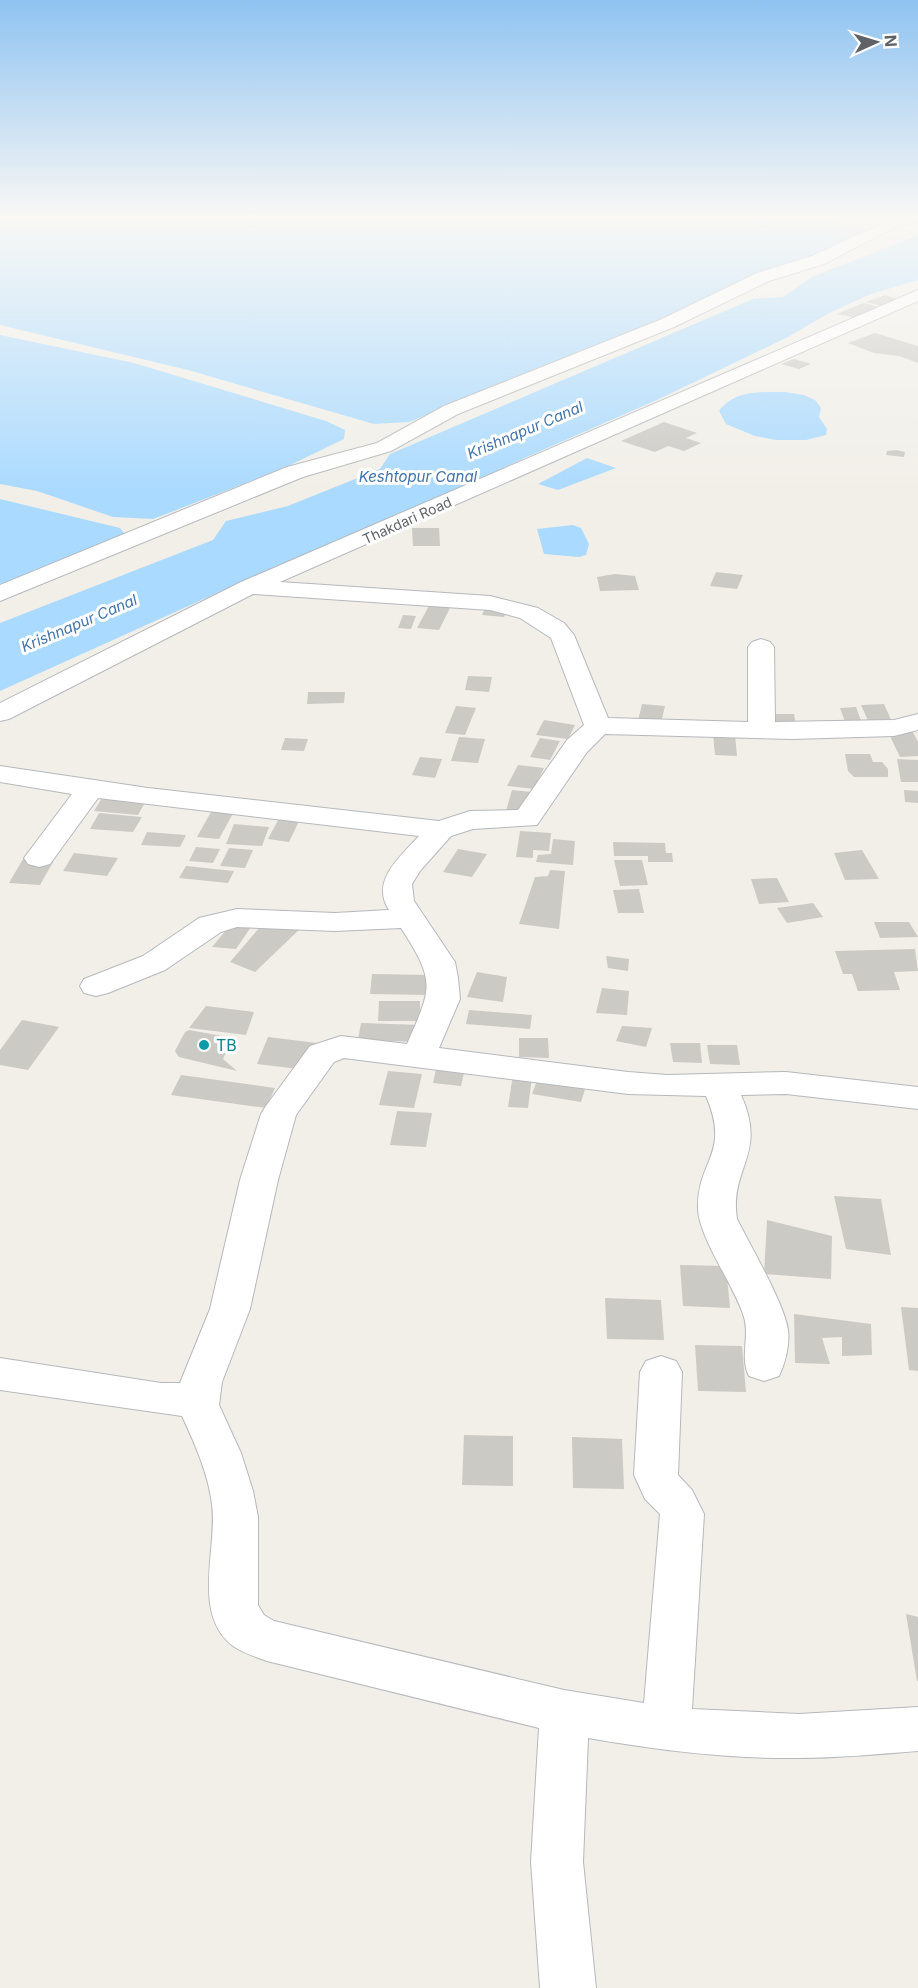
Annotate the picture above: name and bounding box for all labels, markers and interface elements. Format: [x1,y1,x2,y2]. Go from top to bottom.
north arrow [846,12,906,72]
text: N [881,34,901,48]
water label: Krishnapur Canal [464,397,586,463]
water label: Keshtopur Canal [359,467,478,486]
street label: Thakdari Road [360,493,454,547]
water label: Krishnapur Canal [18,590,140,656]
place label: TB [216,1035,237,1055]
marker: TB [197,1038,211,1052]

